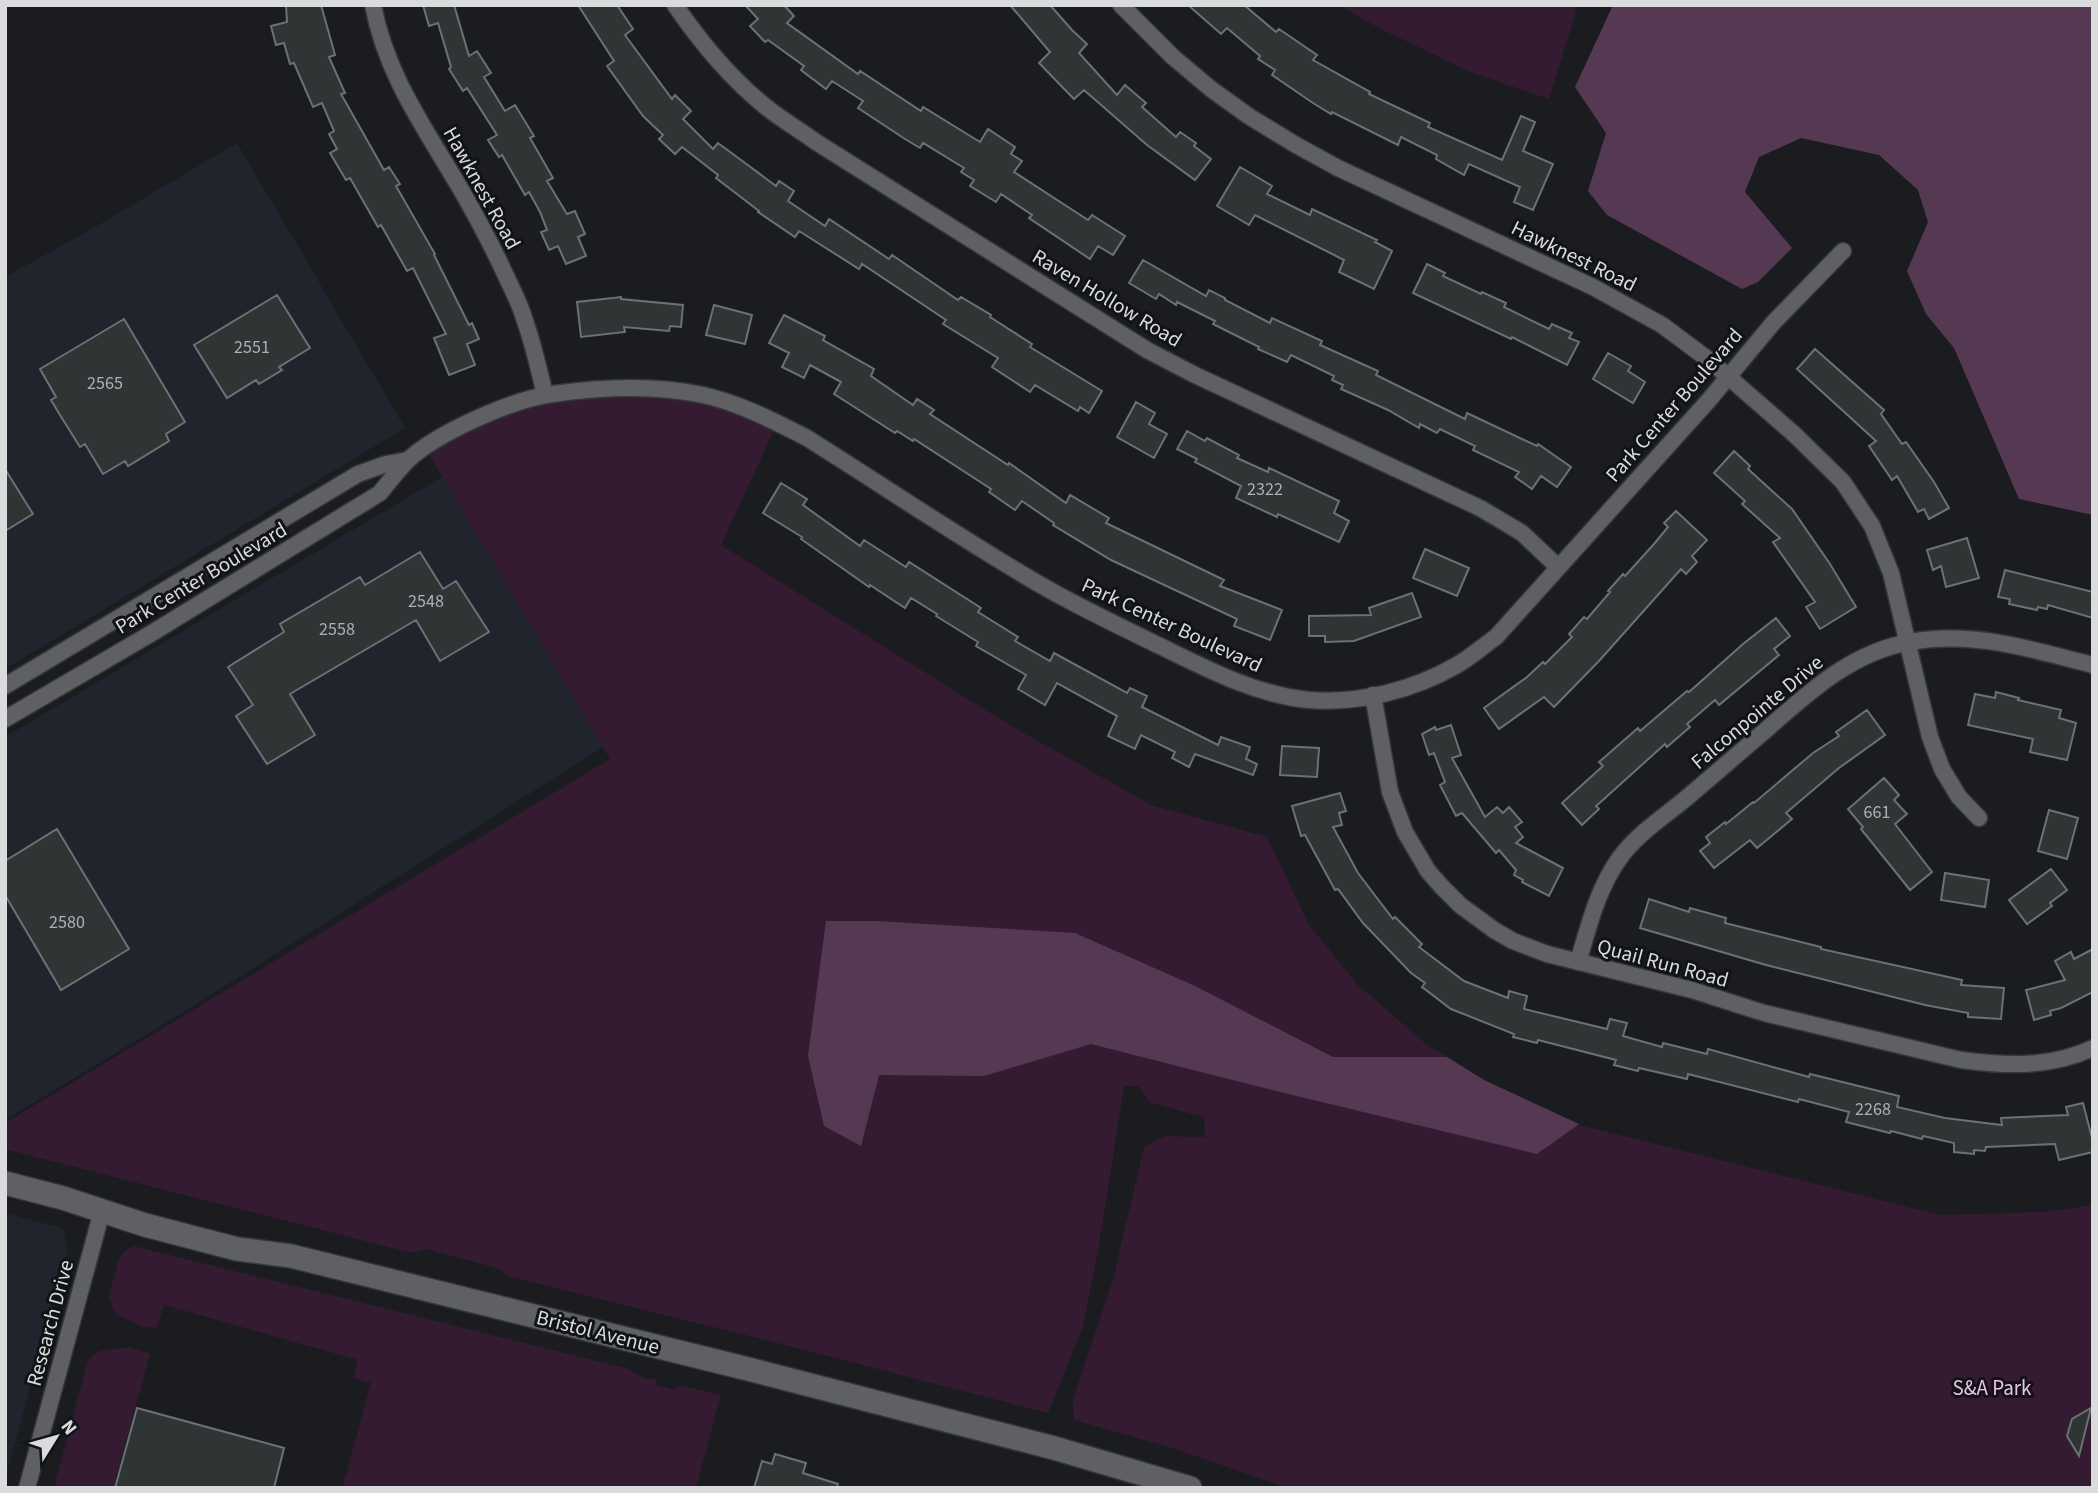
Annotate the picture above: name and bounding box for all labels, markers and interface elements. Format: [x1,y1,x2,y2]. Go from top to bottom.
street label: Hawknest Road [436,121,528,255]
street label: Hawknest Road [1506,213,1642,299]
street label: Raven Hollow Road [1027,241,1187,355]
street label: Park Center Boulevard [1598,321,1750,489]
house number: 2551 [234,335,270,360]
house number: 2565 [87,371,123,396]
house number: 2322 [1247,477,1283,502]
street label: Park Center Boulevard [109,515,293,641]
street label: Park Center Boulevard [1077,570,1267,680]
house number: 2548 [408,589,444,614]
house number: 2558 [319,617,355,642]
street label: Falconpointe Drive [1684,648,1830,776]
house number: 661 [1864,800,1890,825]
house number: 2580 [49,910,85,935]
street label: Quail Run Road [1594,931,1732,995]
house number: 2268 [1855,1097,1891,1122]
street label: Research Drive [19,1257,81,1389]
street label: Bristol Avenue [533,1302,663,1362]
park label: S&A Park [1953,1373,2032,1403]
north arrow [21,1402,91,1472]
text: N [54,1414,83,1441]

